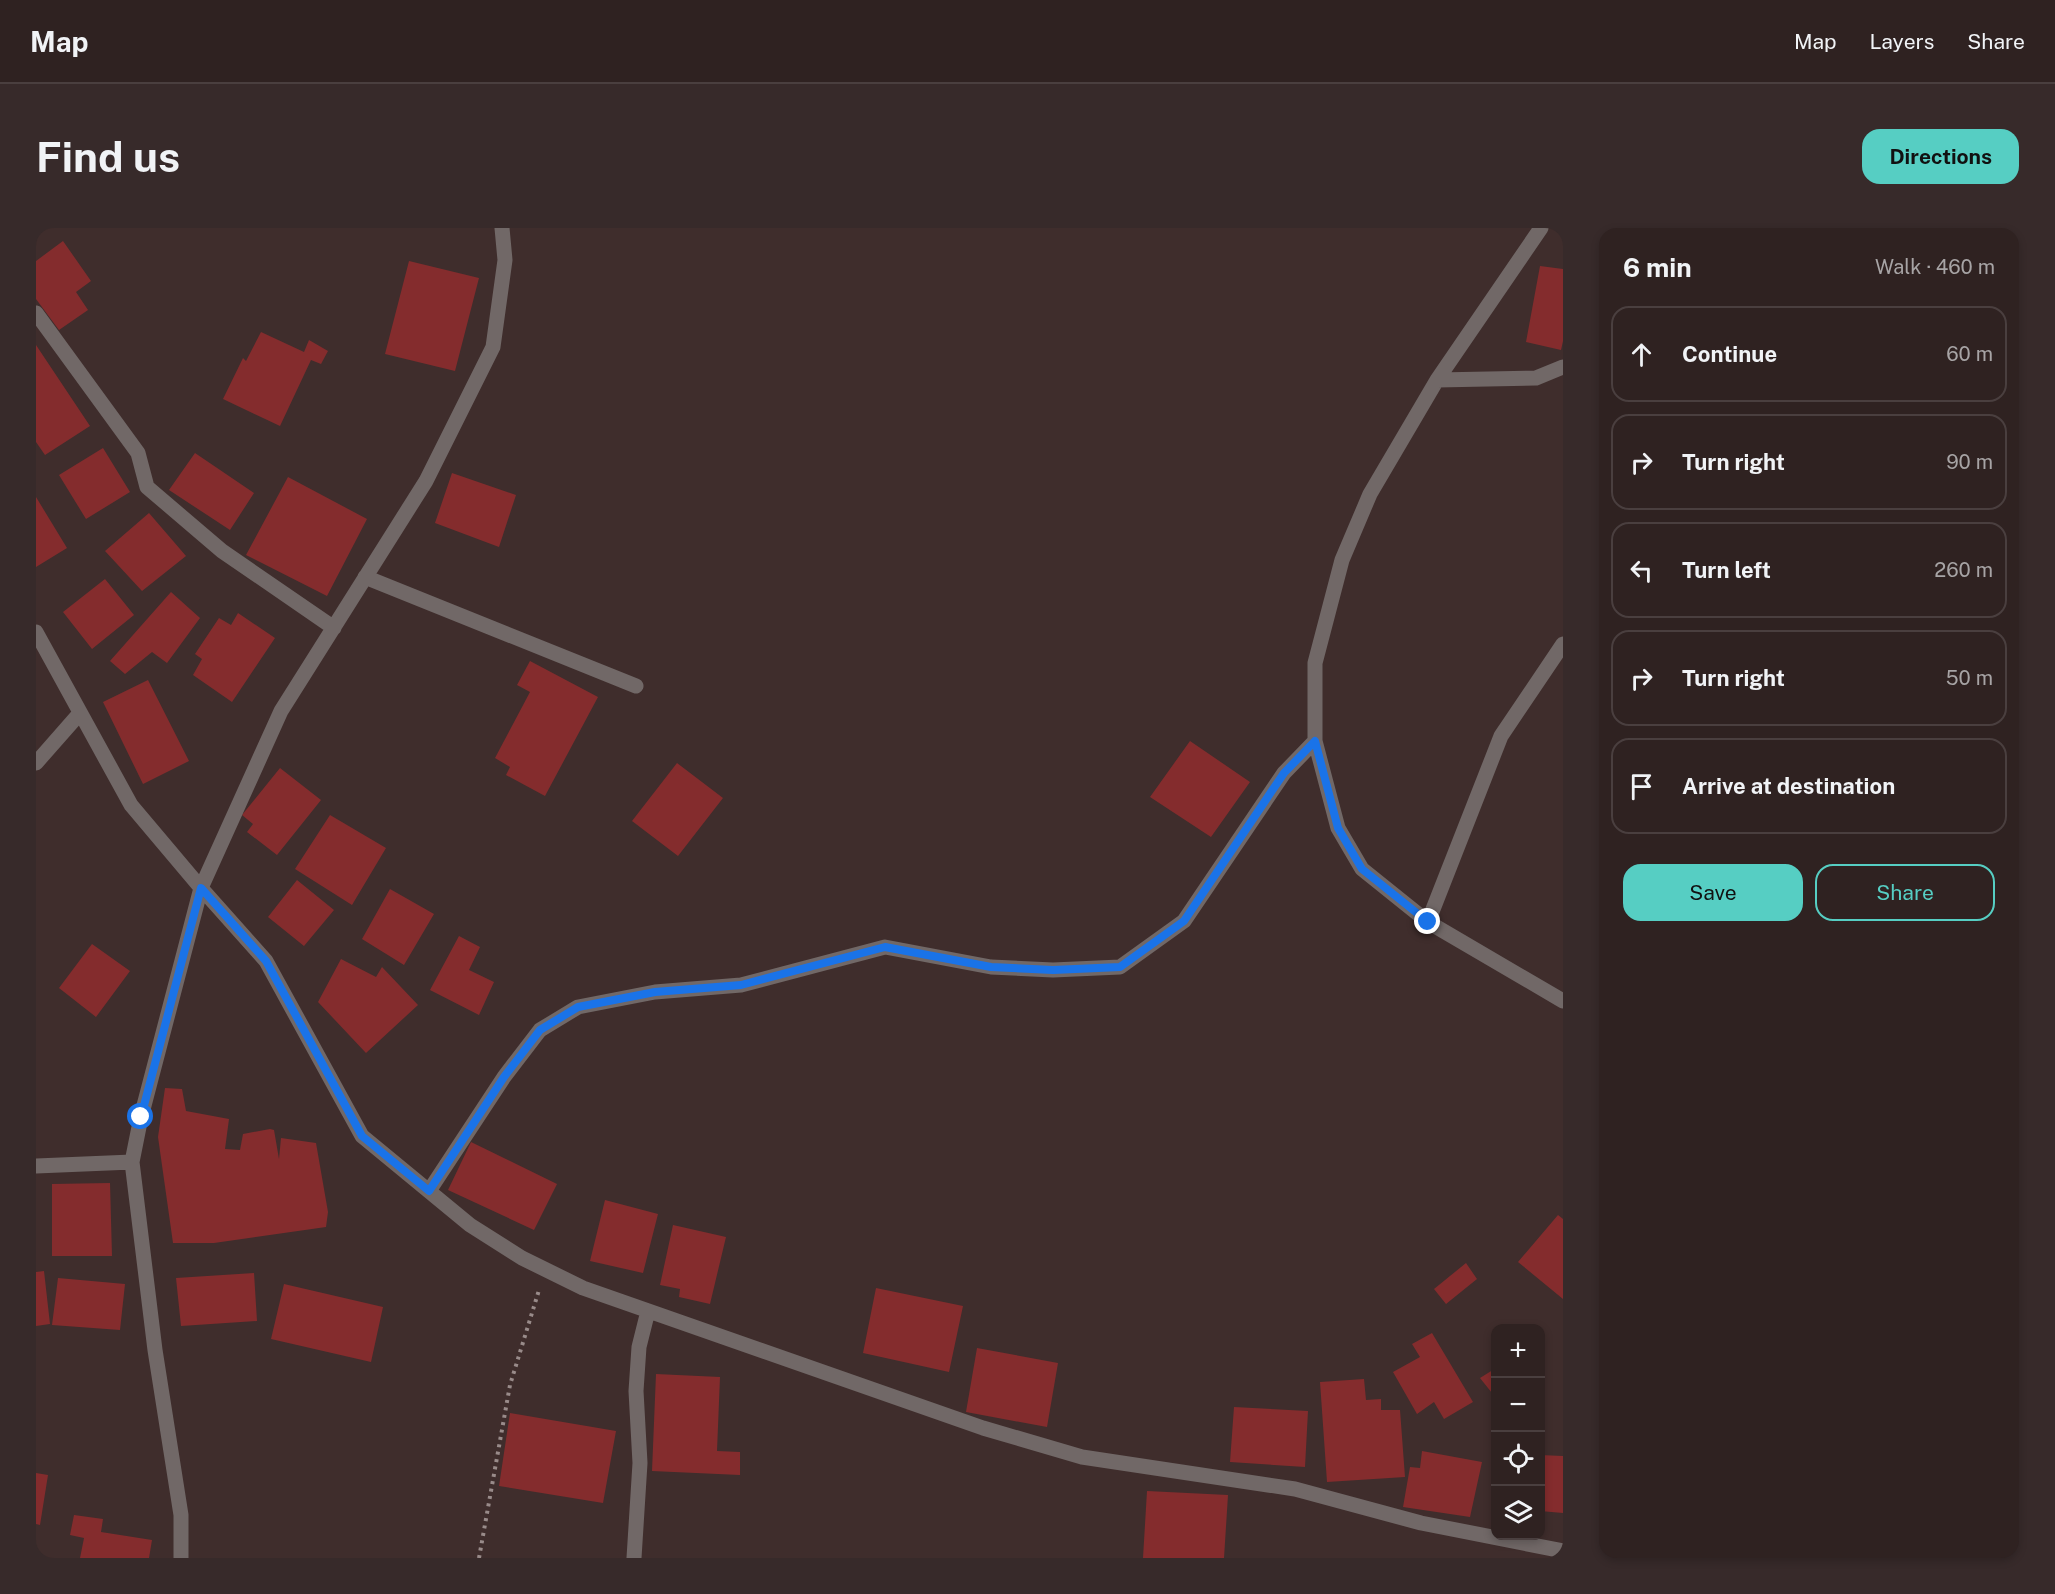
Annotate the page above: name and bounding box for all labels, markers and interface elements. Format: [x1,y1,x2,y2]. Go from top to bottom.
text: Map [30,25,89,58]
text: Map [1794,29,1837,54]
text: Layers [1870,29,1934,54]
text: Share [1967,29,2025,54]
button: Directions [1862,129,2019,184]
text: Find us [36,132,180,181]
text: 6 min [1623,252,1692,283]
text: Walk · 460 m [1875,255,1995,279]
icon: ahead [1625,338,1658,371]
text: Continue [1682,341,1777,367]
text: 60 m [1946,342,1993,366]
icon: right [1625,446,1658,479]
text: Turn right [1682,449,1785,475]
text: 90 m [1946,450,1993,474]
icon: left [1625,554,1658,587]
text: Turn left [1682,557,1771,583]
text: 260 m [1934,558,1993,582]
icon: right [1625,662,1658,695]
text: Turn right [1682,665,1785,691]
text: 50 m [1946,666,1993,690]
icon: arrive [1625,770,1658,803]
text: Arrive at destination [1682,773,1895,799]
button: Save [1623,864,1803,921]
button: Share [1815,864,1995,921]
route end [1414,908,1440,934]
route start [127,1103,153,1129]
map controls [1491,1324,1545,1540]
button: + [1491,1324,1545,1378]
button: − [1491,1378,1545,1432]
button: locate [1491,1432,1545,1486]
button: layers [1491,1486,1545,1540]

